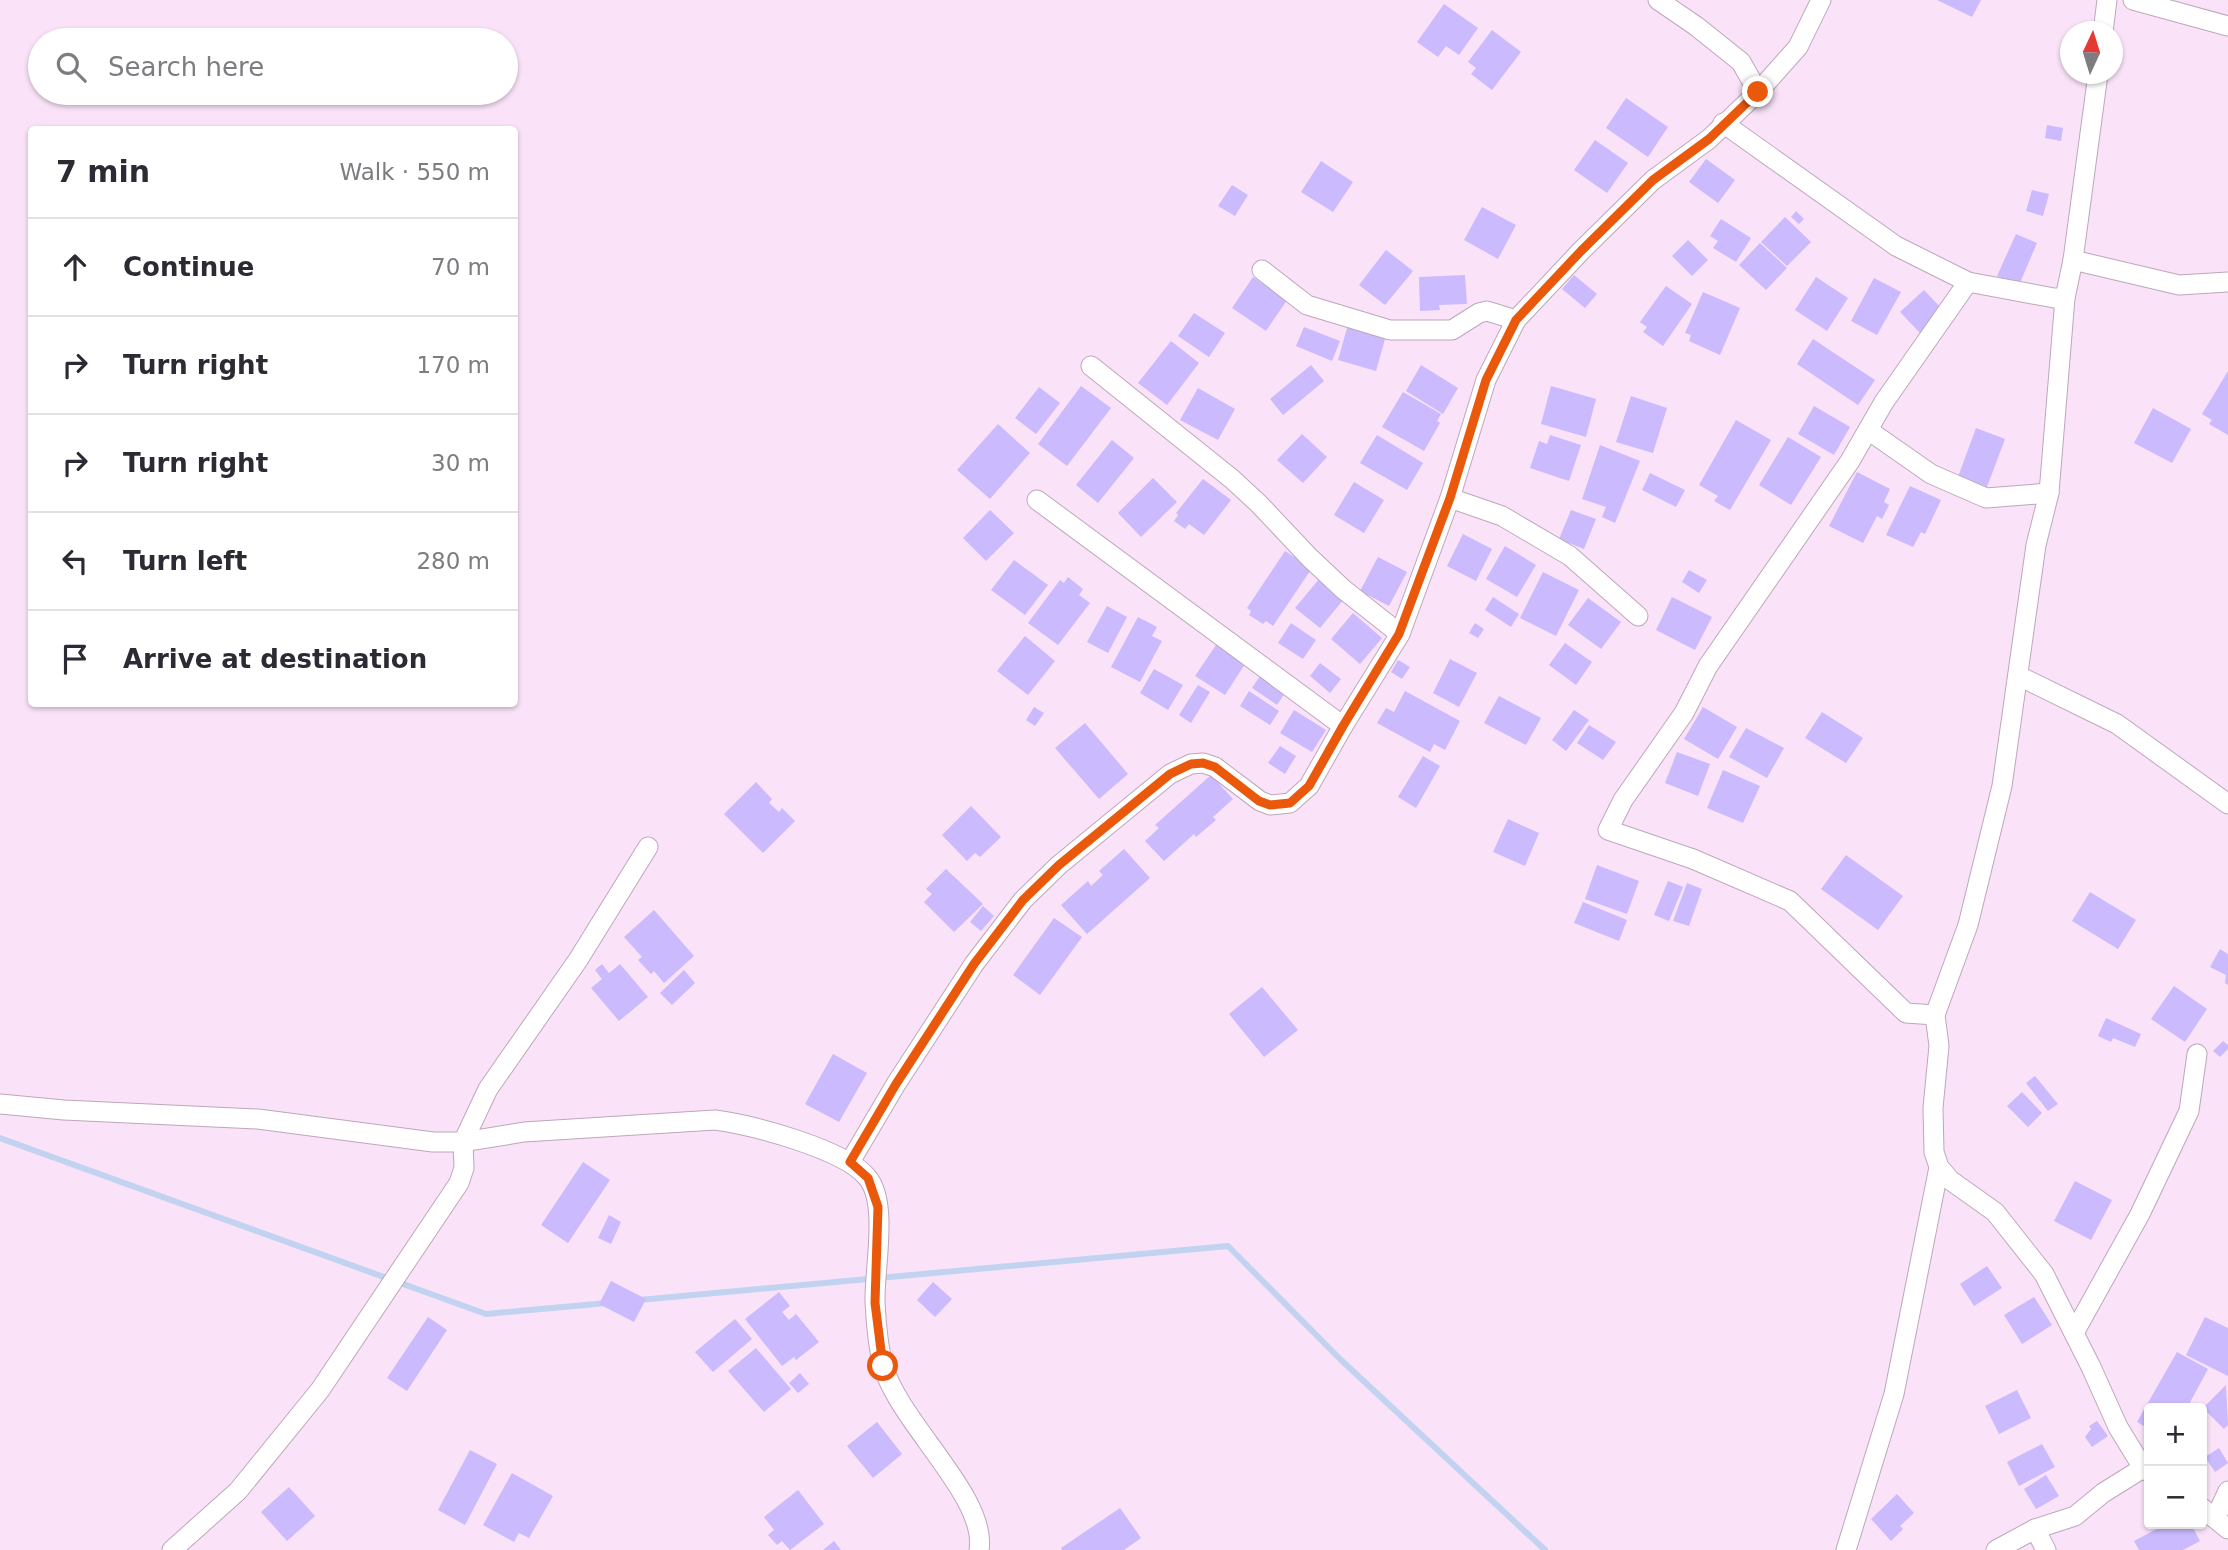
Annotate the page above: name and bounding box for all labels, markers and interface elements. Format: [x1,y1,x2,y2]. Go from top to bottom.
north arrow [2060,21,2123,84]
search box [28,28,518,105]
icon: search [52,48,90,86]
text: Search here [108,52,264,82]
route end [1742,76,1773,107]
text: 7 min [56,154,150,189]
text: Walk · 550 m [339,159,490,185]
icon: ahead [56,248,94,286]
text: Continue [123,252,254,282]
text: 70 m [431,254,490,280]
icon: right [56,346,94,384]
text: Turn right [123,350,268,380]
text: 170 m [416,352,490,378]
icon: right [56,444,94,482]
text: Turn right [123,448,268,478]
text: 30 m [431,450,490,476]
icon: left [56,542,94,580]
text: Turn left [123,546,247,576]
text: 280 m [416,548,490,574]
icon: arrive [56,640,94,678]
text: Arrive at destination [123,644,427,674]
route start [867,1350,898,1381]
map controls [2144,1403,2207,1529]
button: + [2144,1403,2207,1466]
button: − [2144,1466,2207,1529]

